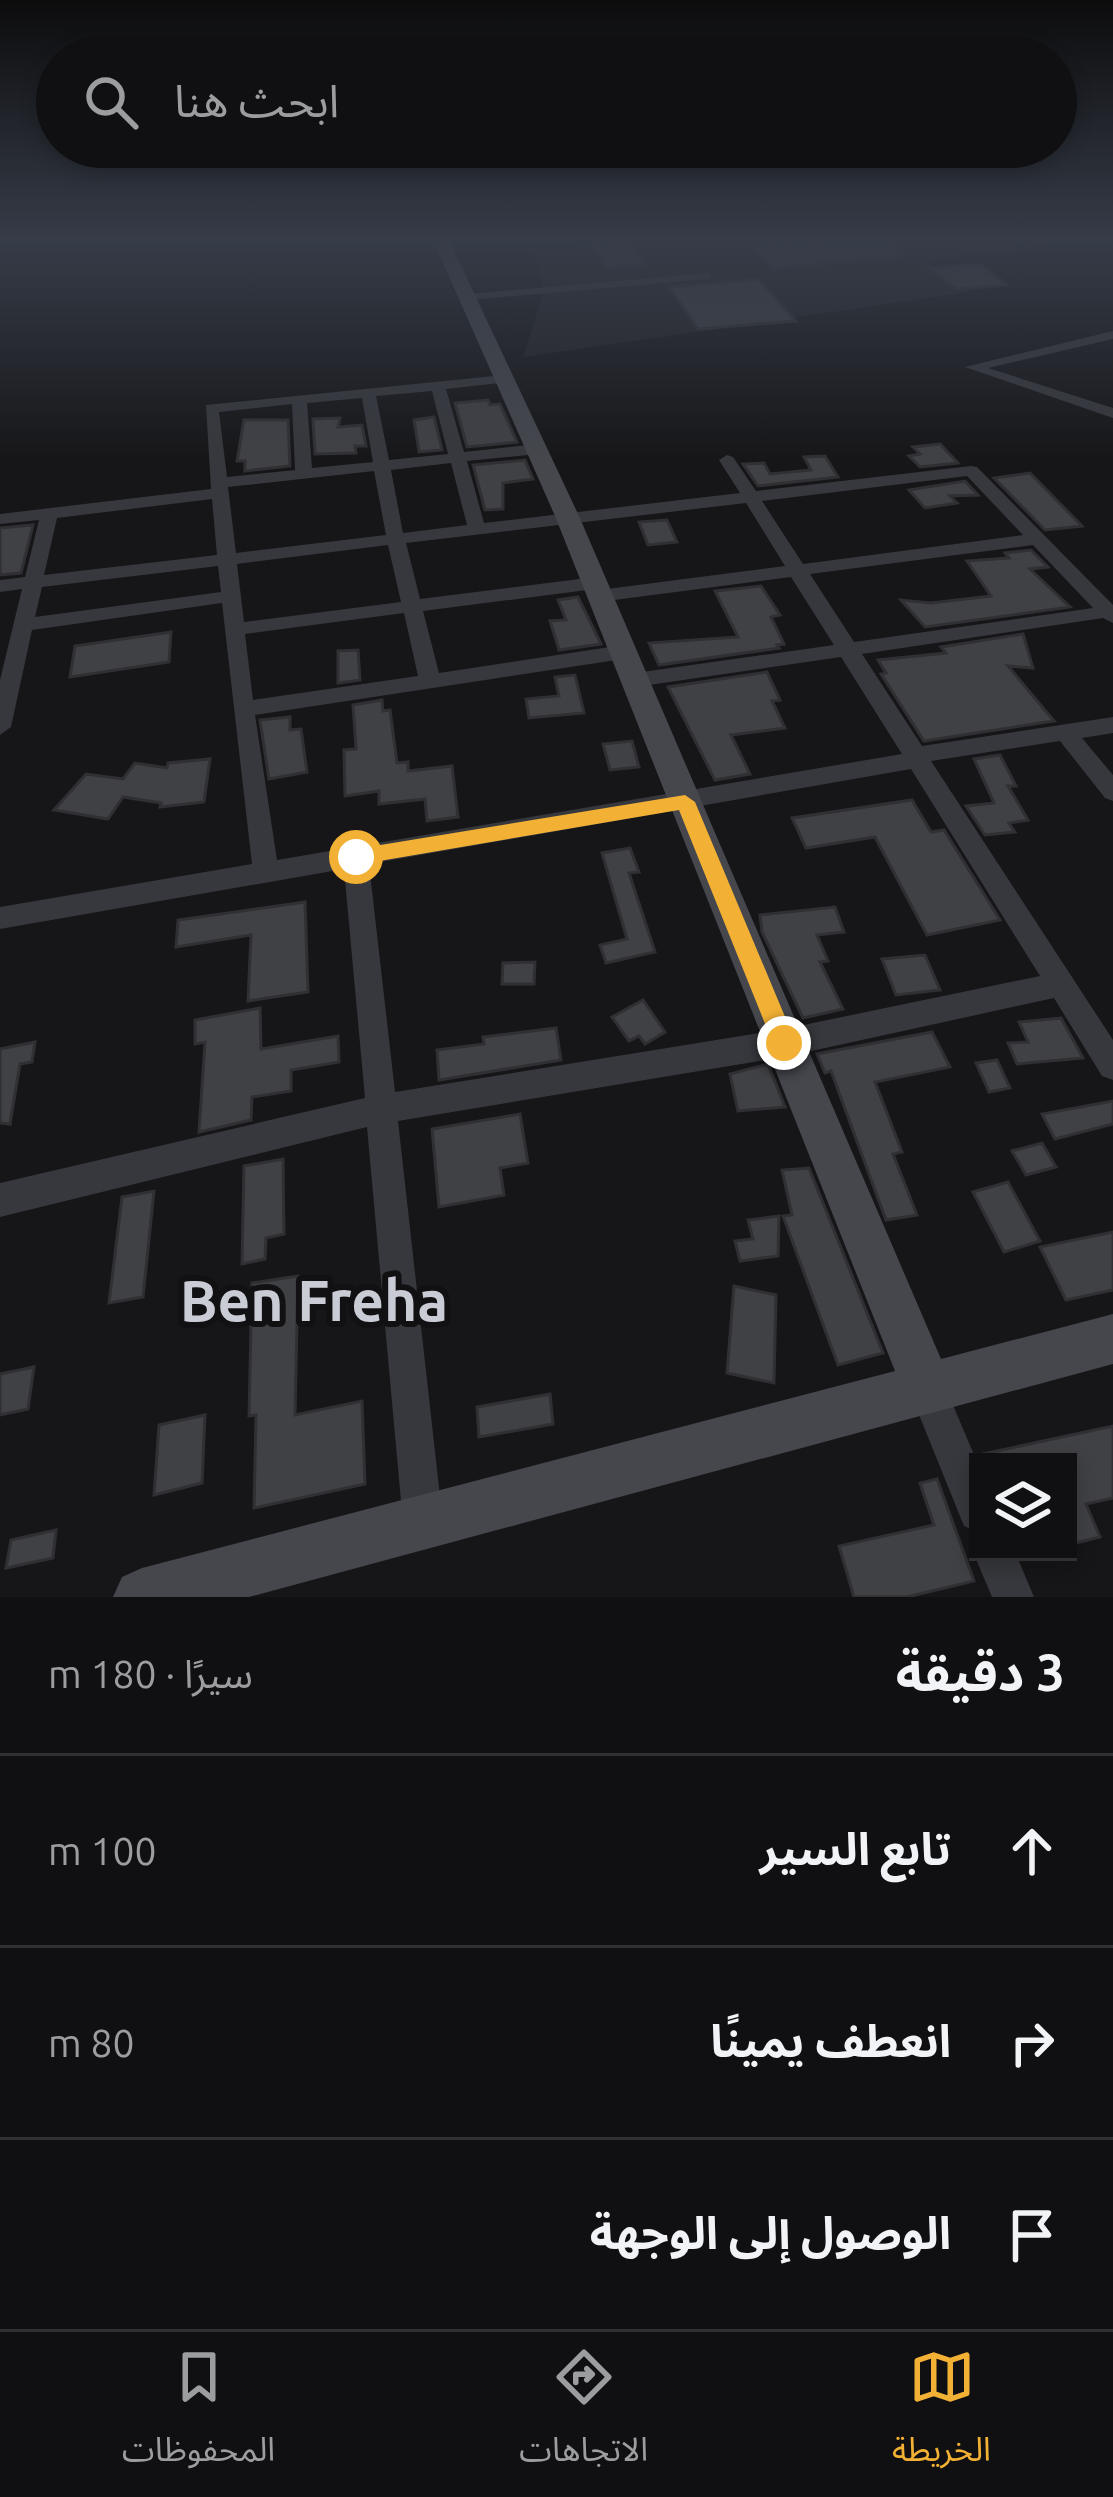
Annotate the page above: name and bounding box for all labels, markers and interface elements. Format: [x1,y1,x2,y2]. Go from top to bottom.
search box [36,36,1077,168]
icon: search [78,69,144,135]
text: ابحث هنا [174,75,339,126]
route start [329,830,383,884]
route end [757,1016,811,1070]
district label: Ben Freha [180,1268,448,1332]
map controls [969,1453,1077,1561]
button: layers [969,1453,1077,1561]
text: 3 دقيقة [896,1643,1065,1701]
text: سيرًا · 180 m [48,1652,253,1695]
icon: ahead [999,1818,1065,1884]
text: تابع السير [760,1823,951,1874]
text: 100 m [48,1829,157,1872]
icon: right [999,2010,1065,2076]
text: انعطف يمينًا [710,2015,951,2066]
text: 80 m [48,2021,135,2064]
icon: arrive [999,2202,1065,2268]
text: الوصول إلى الوجهة [590,2207,951,2258]
tab: المحفوظات [122,2344,275,2485]
tab: الاتجاهات [519,2344,648,2485]
tab: الخريطة [892,2344,991,2485]

